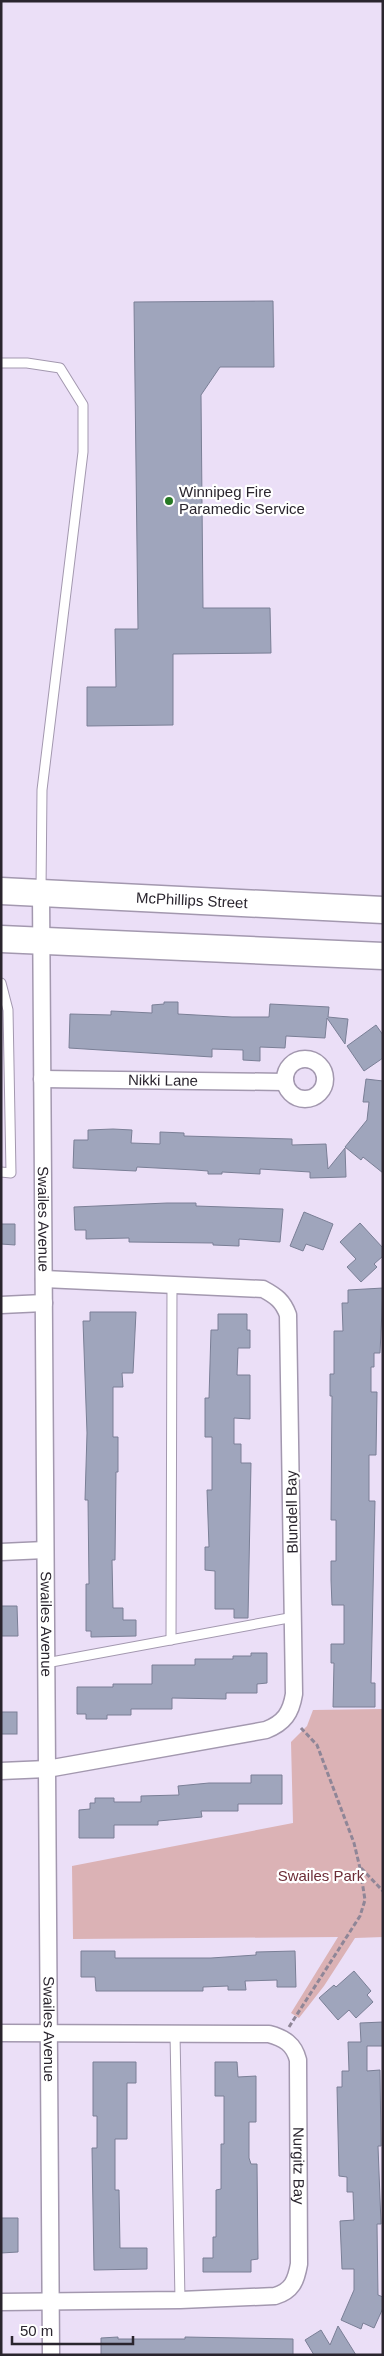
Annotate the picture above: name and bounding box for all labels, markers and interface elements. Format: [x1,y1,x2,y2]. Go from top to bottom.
place label: Winnipeg Fire Paramedic Service [179,483,305,517]
marker: Winnipeg Fire Paramedic Service [163,495,175,507]
street label: McPhillips Street [136,889,249,911]
street label: Nikki Lane [128,1071,198,1089]
street label: Swailes Avenue [35,1166,53,1272]
street label: Blundell Bay [282,1470,301,1554]
street label: Swailes Avenue [38,1571,55,1677]
park label: Swailes Park [278,1867,365,1884]
street label: Swailes Avenue [40,1976,58,2082]
street label: Nurgitz Bay [290,2127,308,2205]
scale bar [12,2314,134,2346]
text: 50 m [20,2322,53,2339]

